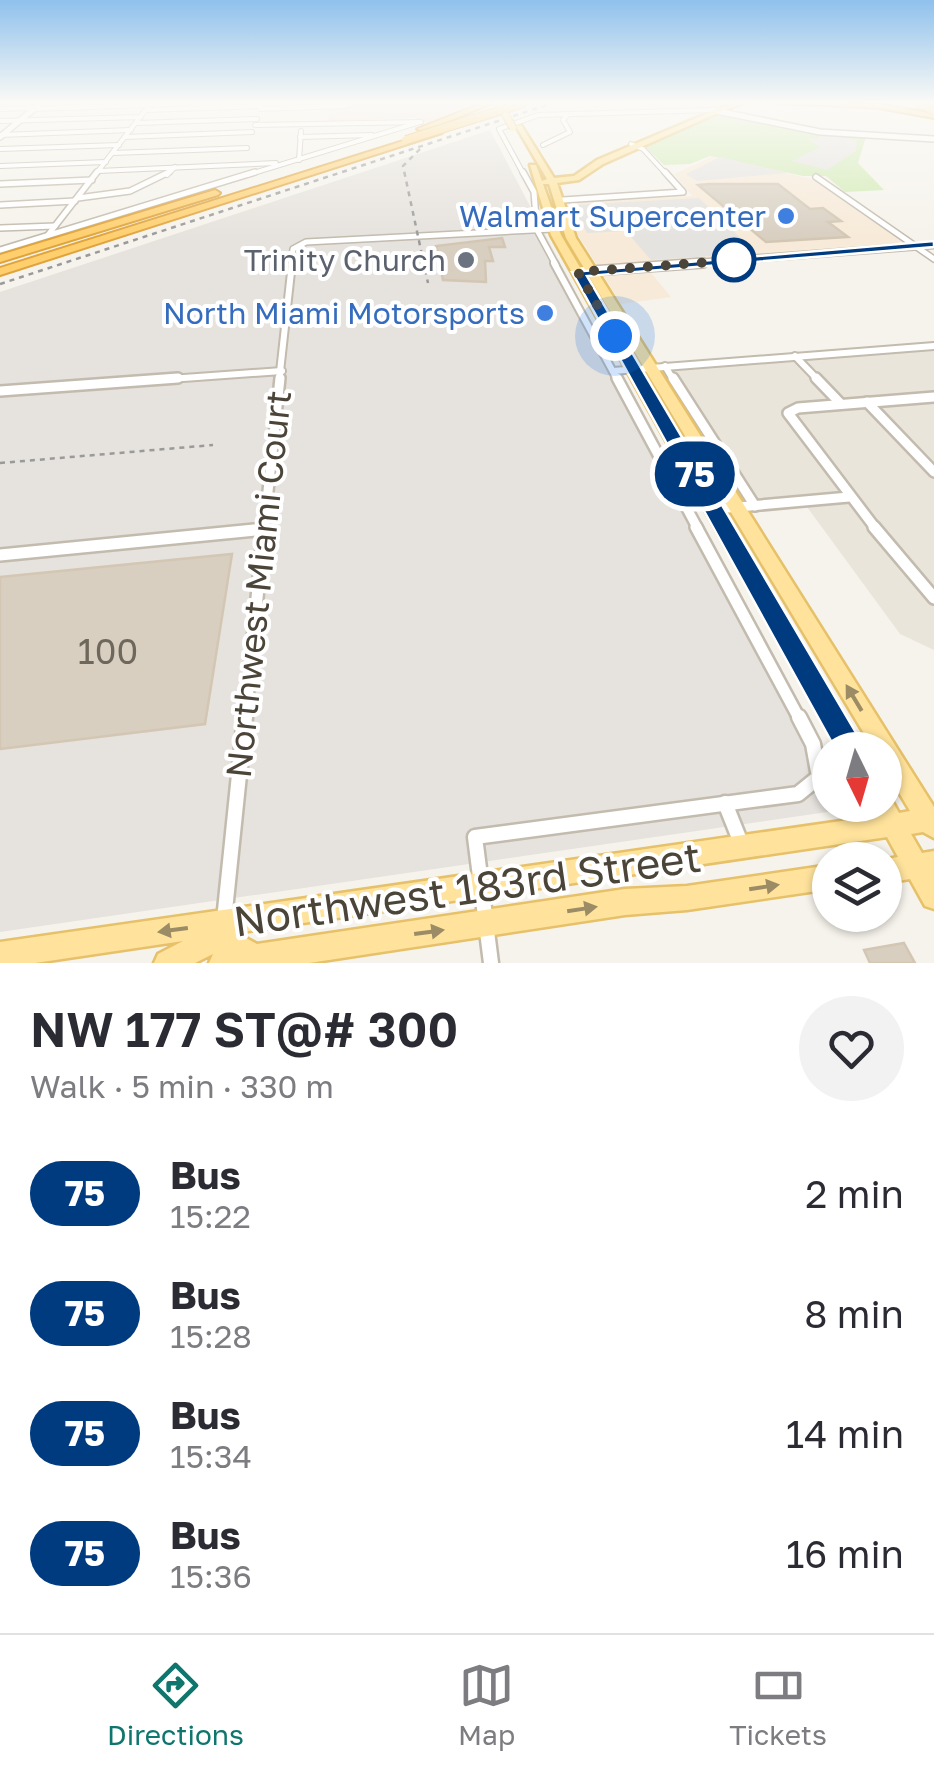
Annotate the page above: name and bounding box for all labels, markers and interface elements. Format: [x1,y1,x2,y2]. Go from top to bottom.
place label: Walmart Supercenter [459,198,766,234]
marker: Walmart Supercenter [775,205,797,227]
unlabelled marker [713,239,755,281]
place label: Trinity Church [244,242,446,278]
marker: Trinity Church [455,249,477,271]
place label: North Miami Motorsports [163,295,525,331]
marker: North Miami Motorsports [534,302,556,324]
your location [590,311,640,361]
street label: Northwest Miami Court [217,388,299,780]
line badge: 75 [650,442,740,506]
text: 75 [675,453,715,495]
house number: 100 [78,630,138,672]
one-way arrow [846,684,863,712]
north arrow [812,732,902,822]
map controls [812,732,902,932]
street label: Northwest 183rd Street [230,830,704,946]
button: layers [812,842,902,932]
one-way arrow [749,878,780,894]
one-way arrow [567,901,599,916]
one-way arrow [157,923,188,939]
one-way arrow [414,924,445,940]
button: heart [799,996,904,1101]
text: NW 177 ST@# 300 [30,1000,458,1058]
text: Walk · 5 min · 330 m [30,1067,334,1105]
text: Bus [170,1152,241,1197]
text: 2 min [805,1171,904,1216]
text: 75 [65,1172,105,1214]
text: 15:22 [170,1197,251,1235]
text: Bus [170,1272,241,1317]
text: 8 min [804,1291,904,1336]
text: 75 [65,1292,105,1334]
text: 15:28 [170,1317,252,1355]
text: Bus [170,1392,241,1437]
text: 14 min [786,1411,904,1456]
text: 75 [65,1412,105,1454]
text: 15:34 [170,1437,252,1475]
text: Bus [170,1512,241,1557]
text: 16 min [786,1531,904,1576]
text: 75 [65,1532,105,1574]
text: 15:36 [170,1557,252,1595]
tab: Directions [107,1658,244,1751]
tab: Map [458,1658,515,1751]
tab: Tickets [729,1658,827,1751]

